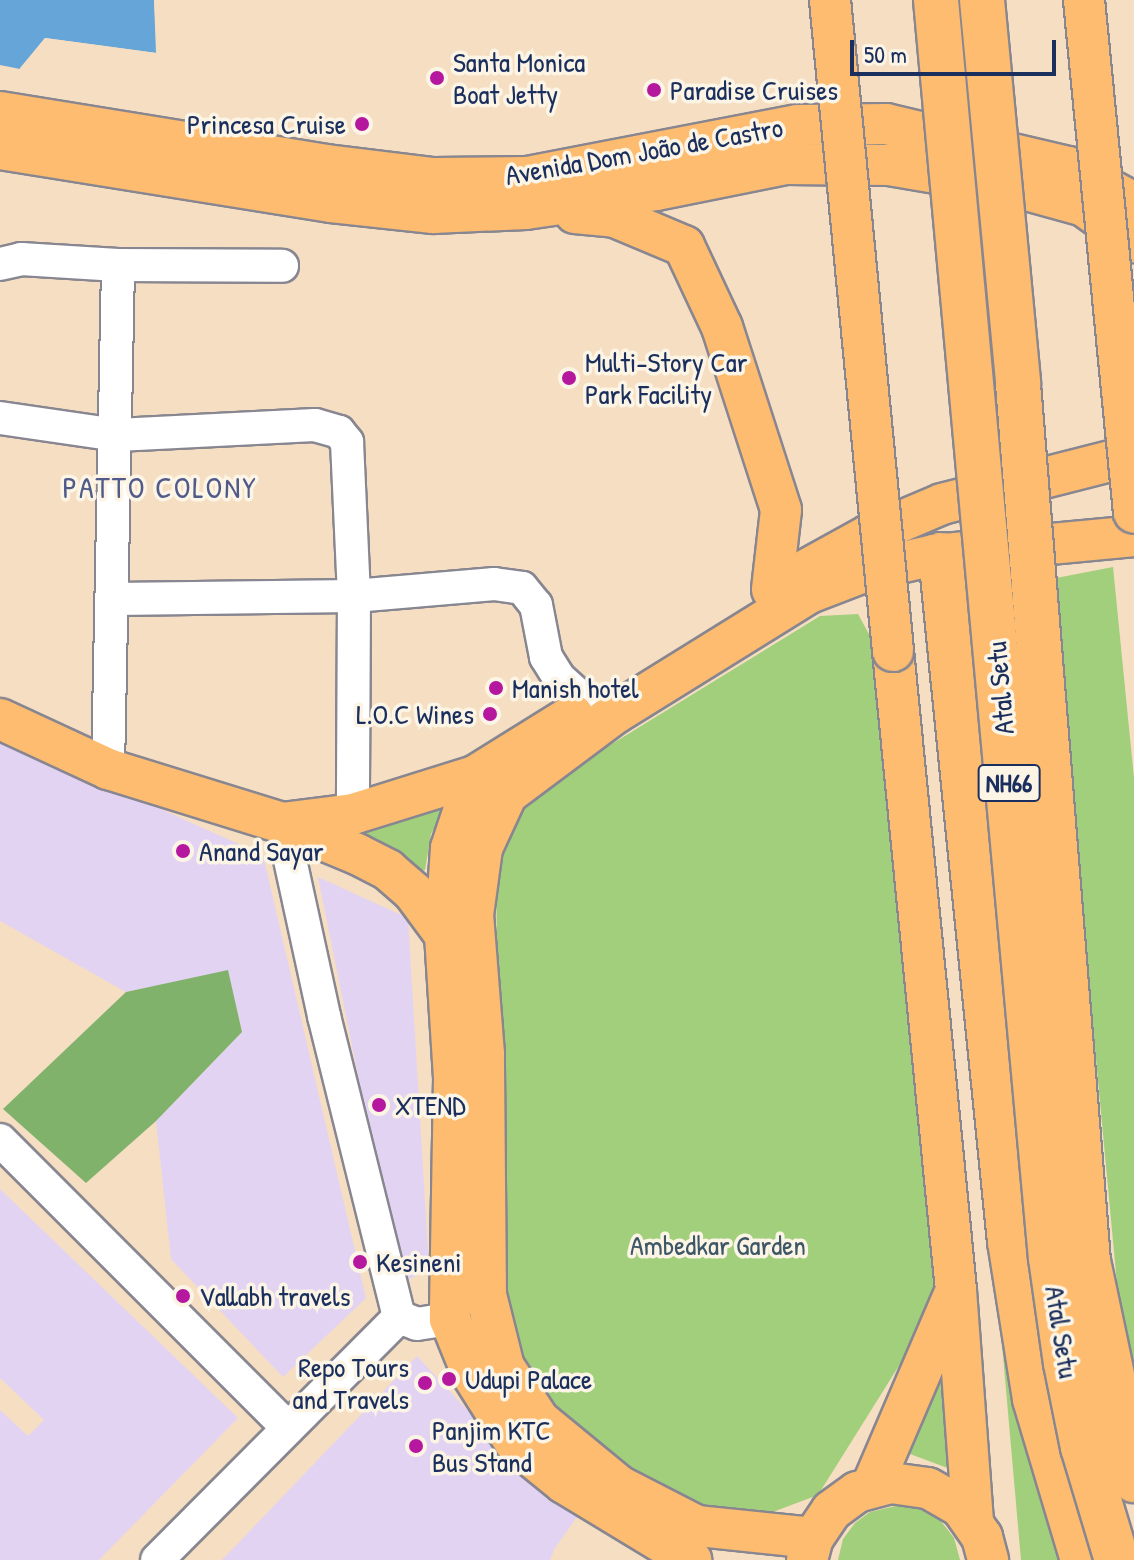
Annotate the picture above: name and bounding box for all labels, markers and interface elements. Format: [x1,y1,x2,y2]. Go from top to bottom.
scale bar [854,24,1060,74]
text: 50 m [864,38,907,70]
place label: Santa Monica Boat Jetty [453,45,585,111]
marker: Santa Monica Boat Jetty [428,69,446,87]
place label: Paradise Cruises [670,73,838,107]
marker: Paradise Cruises [645,81,663,99]
place label: Princesa Cruise [187,107,346,141]
street label: Avenida Dom João de Castro [503,110,785,192]
marker: Princesa Cruise [353,115,371,133]
place label: Multi-Story Car Park Facility [585,345,747,411]
marker: Multi-Story Car Park Facility [560,369,578,387]
district label: PATTO COLONY [63,469,257,505]
street label: Atal Setu [979,640,1021,736]
place label: Manish hotel [512,671,639,705]
marker: Manish hotel [487,679,505,697]
place label: L.O.C Wines [356,697,474,731]
marker: L.O.C Wines [481,705,499,723]
road number: NH66 [977,761,1041,805]
place label: Anand Sayar [199,834,324,868]
marker: Anand Sayar [174,842,192,860]
place label: XTEND [395,1088,466,1122]
marker: XTEND [370,1096,388,1114]
park label: Ambedkar Garden [630,1228,806,1262]
place label: Kesineni [376,1245,462,1279]
marker: Kesineni [351,1253,369,1271]
place label: Vallabh travels [199,1279,350,1313]
street label: Atal Setu [1038,1283,1086,1381]
marker: Vallabh travels [174,1287,192,1305]
place label: Repo Tours and Travels [293,1350,409,1416]
place label: Udupi Palace [465,1362,592,1396]
marker: Udupi Palace [440,1370,458,1388]
marker: Repo Tours and Travels [416,1374,434,1392]
place label: Panjim KTC Bus Stand [432,1413,551,1479]
marker: Panjim KTC Bus Stand [407,1437,425,1455]

